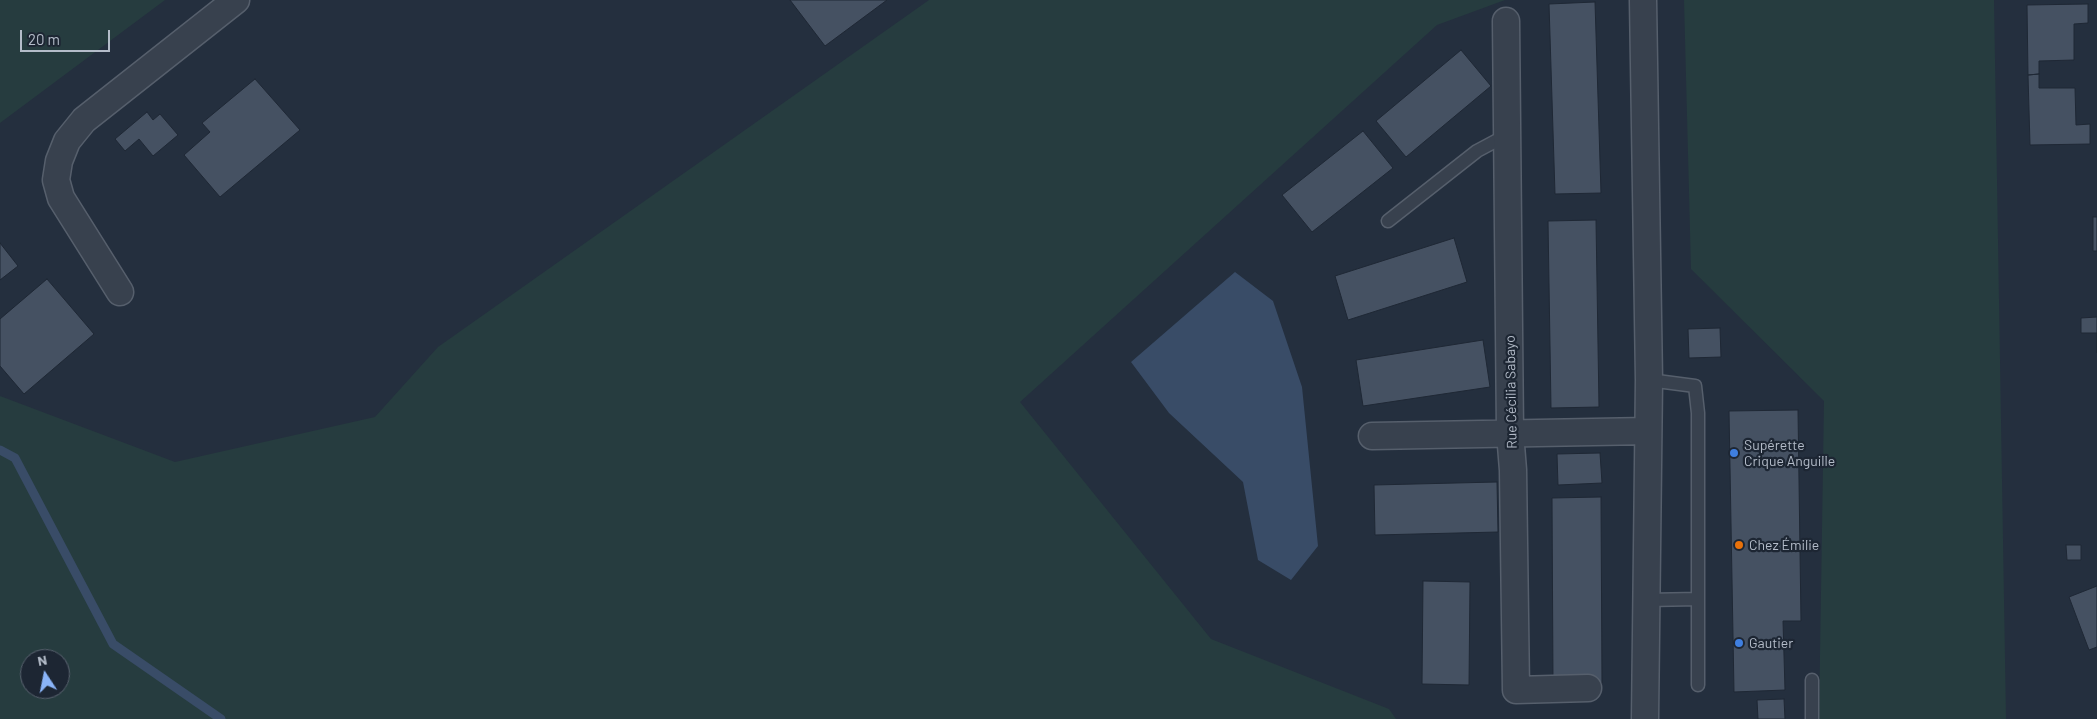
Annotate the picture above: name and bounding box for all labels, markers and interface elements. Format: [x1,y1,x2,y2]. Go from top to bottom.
scale bar [22,20,112,52]
text: 20 m [28,30,60,48]
street label: Rue Cécilia Sabayo [1502,335,1520,449]
place label: Supérette Crique Anguille [1744,437,1835,470]
marker: Supérette Crique Anguille [1728,447,1740,459]
place label: Chez Émilie [1749,537,1819,553]
marker: Chez Émilie [1733,539,1745,551]
place label: Gautier [1749,635,1793,651]
marker: Gautier [1733,637,1745,649]
north arrow [20,649,70,699]
text: N [36,651,48,669]

